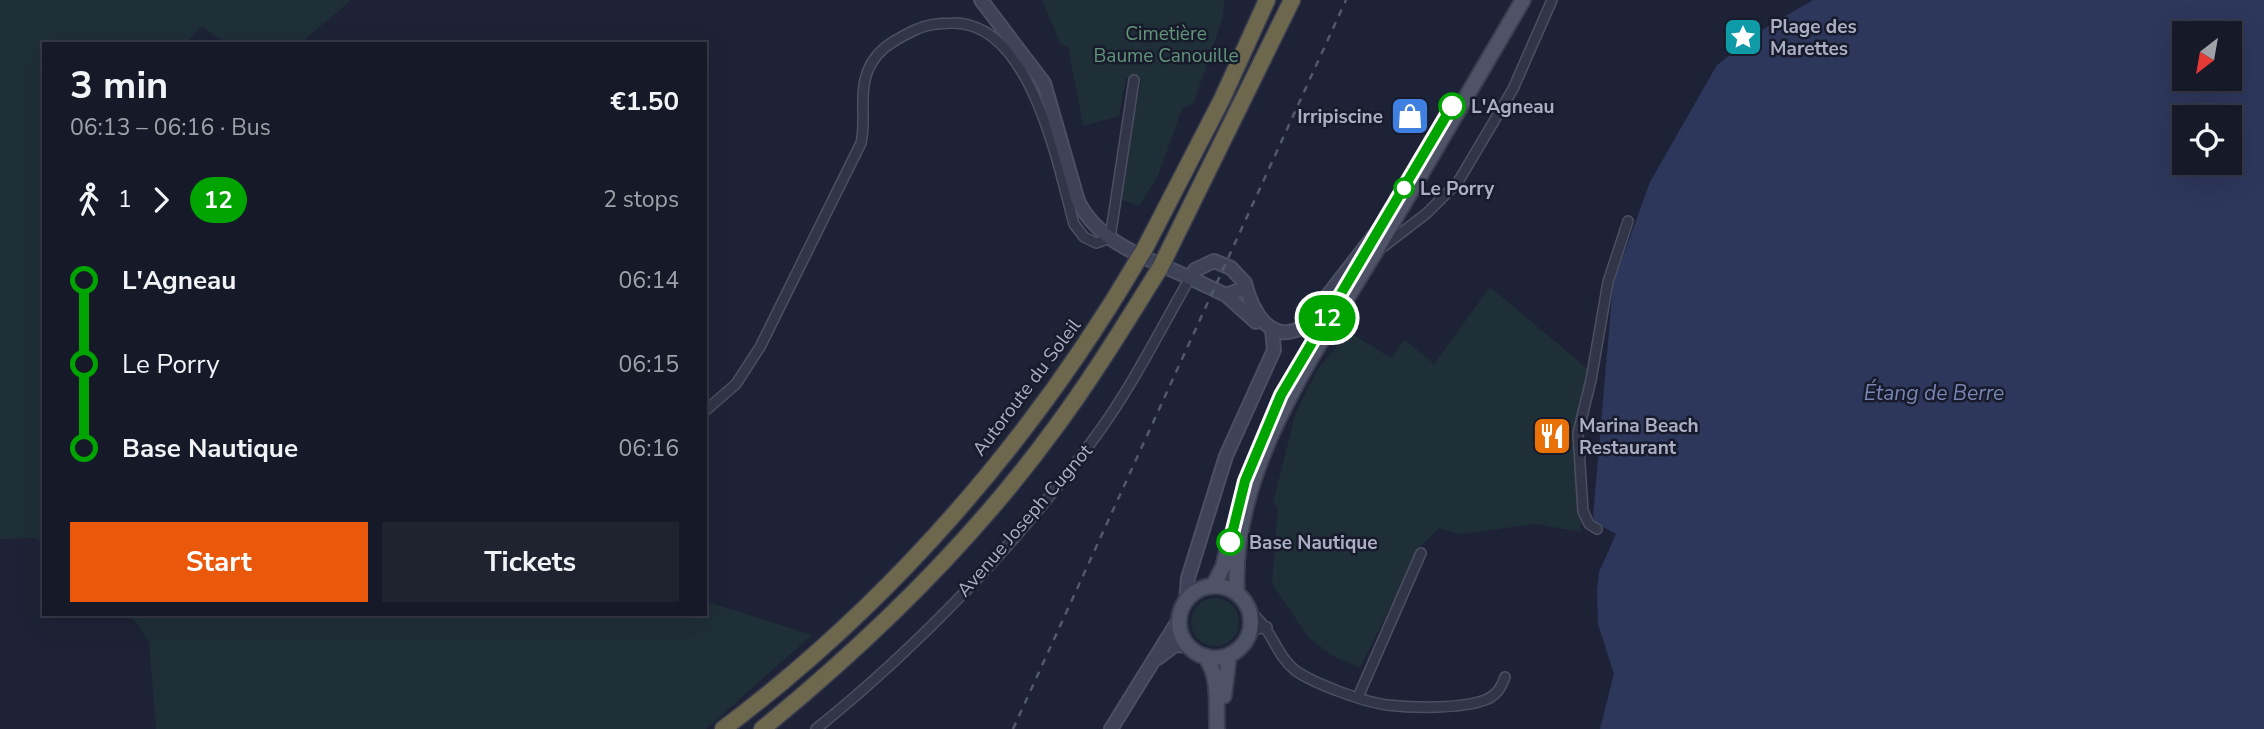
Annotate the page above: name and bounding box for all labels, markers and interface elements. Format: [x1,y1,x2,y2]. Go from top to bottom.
place label: Plage des Marettes [1770,14,1857,62]
place icon: Plage des Marettes [1722,16,1764,58]
park label: Cimetière Baume Canouille [1093,21,1239,69]
north arrow [2172,21,2242,91]
map controls [2172,21,2242,175]
text: 3 min [70,60,168,111]
text: €1.50 [610,84,679,119]
marker: L'Agneau [1439,93,1465,119]
place label: L'Agneau [1471,94,1555,120]
shop icon: Irripiscine [1389,95,1431,137]
place label: Irripiscine [1297,104,1383,130]
button: locate [2172,105,2242,175]
text: 06:13 – 06:16 · Bus [70,112,271,143]
place label: Le Porry [1420,176,1495,202]
marker: Le Porry [1394,178,1414,198]
icon: walk [70,181,108,219]
icon: forward [142,181,180,219]
text: 1 [118,184,132,215]
text: 12 [204,184,233,216]
text: 2 stops [603,184,679,215]
text: L'Agneau [122,263,236,298]
text: 06:14 [619,265,679,296]
line badge: 12 [1296,295,1358,341]
text: 12 [1313,302,1341,334]
street label: Autoroute du Soleil [967,313,1087,462]
text: Le Porry [122,347,220,382]
text: 06:15 [619,349,679,380]
water label: Étang de Berre [1864,379,2004,407]
place label: Marina Beach Restaurant [1579,413,1699,461]
restaurant icon: Marina Beach Restaurant [1531,415,1573,457]
text: Base Nautique [122,431,298,466]
text: 06:16 [619,433,679,464]
street label: Avenue Joseph Cugnot [951,438,1099,603]
button: Start [70,522,368,602]
button: Tickets [382,522,679,602]
marker: Base Nautique [1217,529,1243,555]
place label: Base Nautique [1249,530,1378,556]

